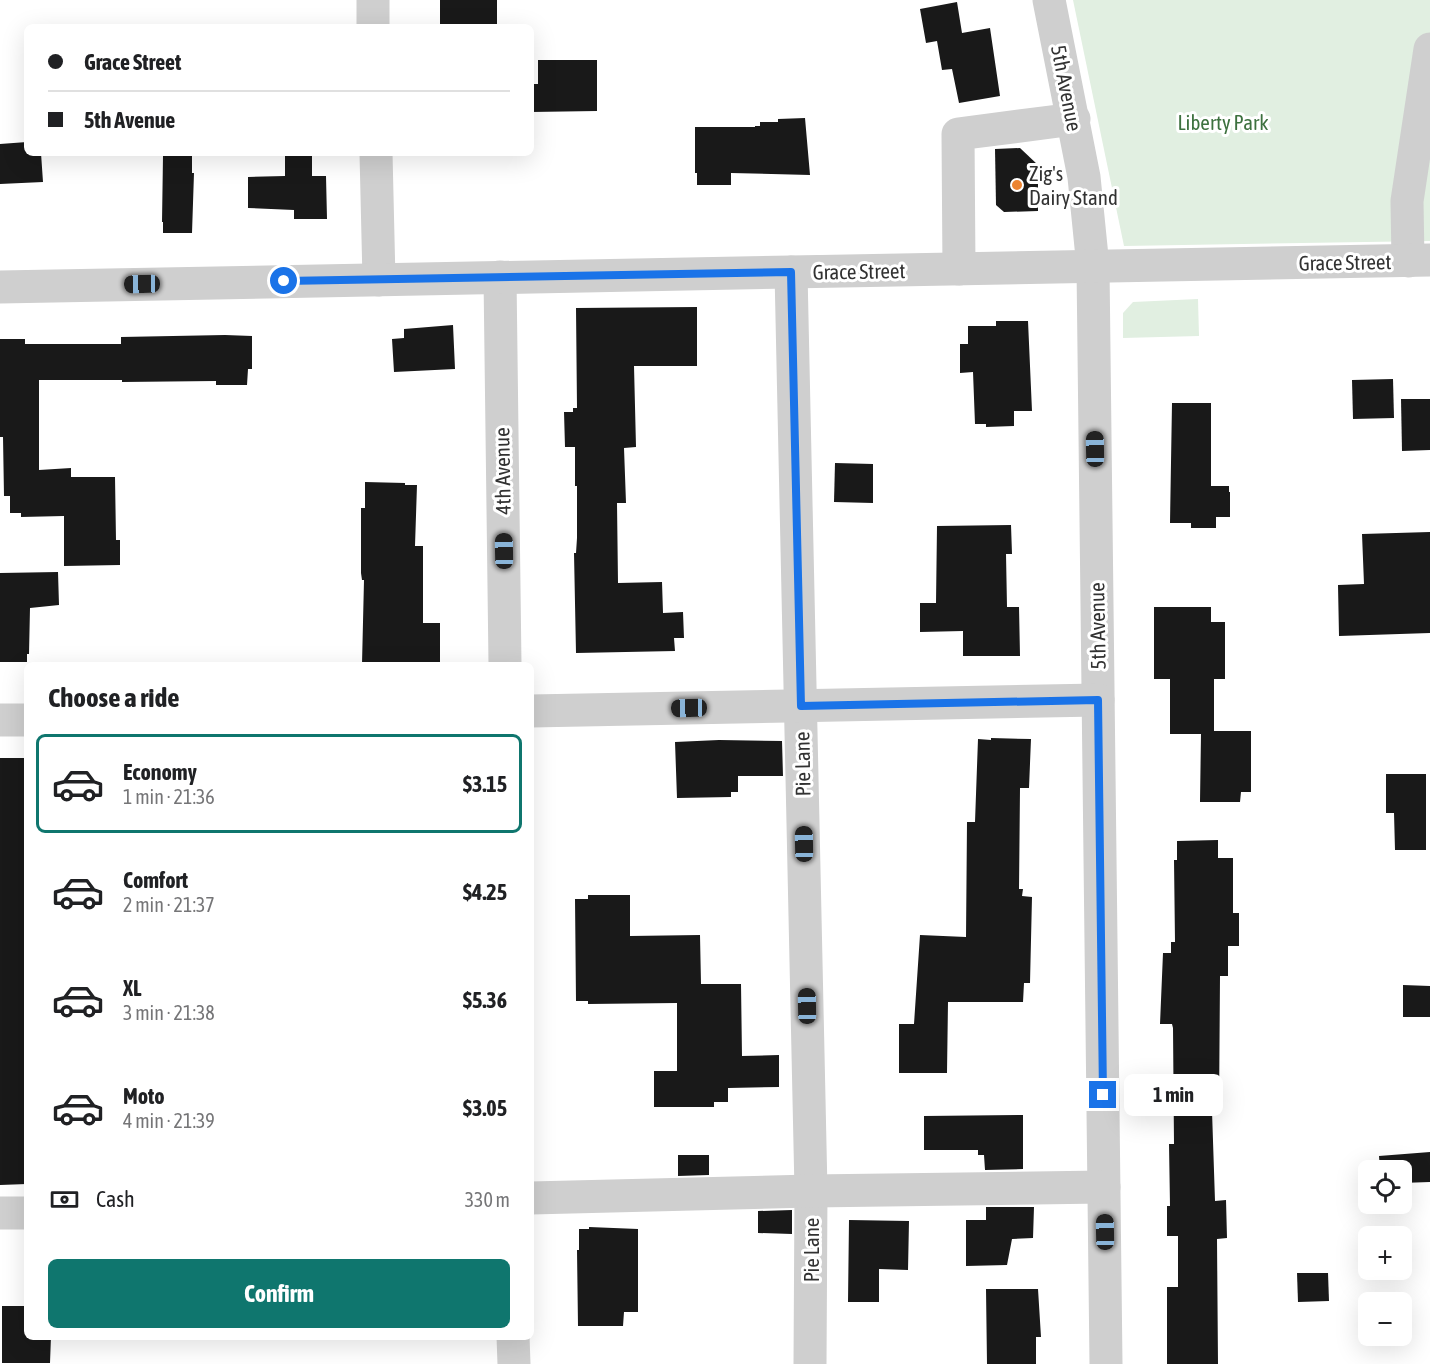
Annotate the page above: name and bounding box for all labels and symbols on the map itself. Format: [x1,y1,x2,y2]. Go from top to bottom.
street label: 5th Avenue [1047,43,1087,133]
park label: Liberty Park [1177,110,1269,134]
place label: Zig's Dairy Stand [1029,161,1118,209]
marker: Zig's Dairy Stand [1010,178,1024,192]
street label: Grace Street [1298,249,1392,275]
street label: Grace Street [812,258,906,284]
route start [270,267,297,294]
car [124,275,160,293]
street label: 4th Avenue [489,427,515,515]
car [1086,431,1104,467]
car [495,533,513,569]
street label: 5th Avenue [1084,582,1110,670]
car [671,699,707,717]
street label: Pie Lane [789,731,815,797]
car [795,826,813,862]
car [798,988,816,1024]
callout: 1 min [1124,1074,1223,1116]
route end [1089,1081,1116,1108]
car [1096,1214,1114,1250]
street label: Pie Lane [799,1218,823,1282]

